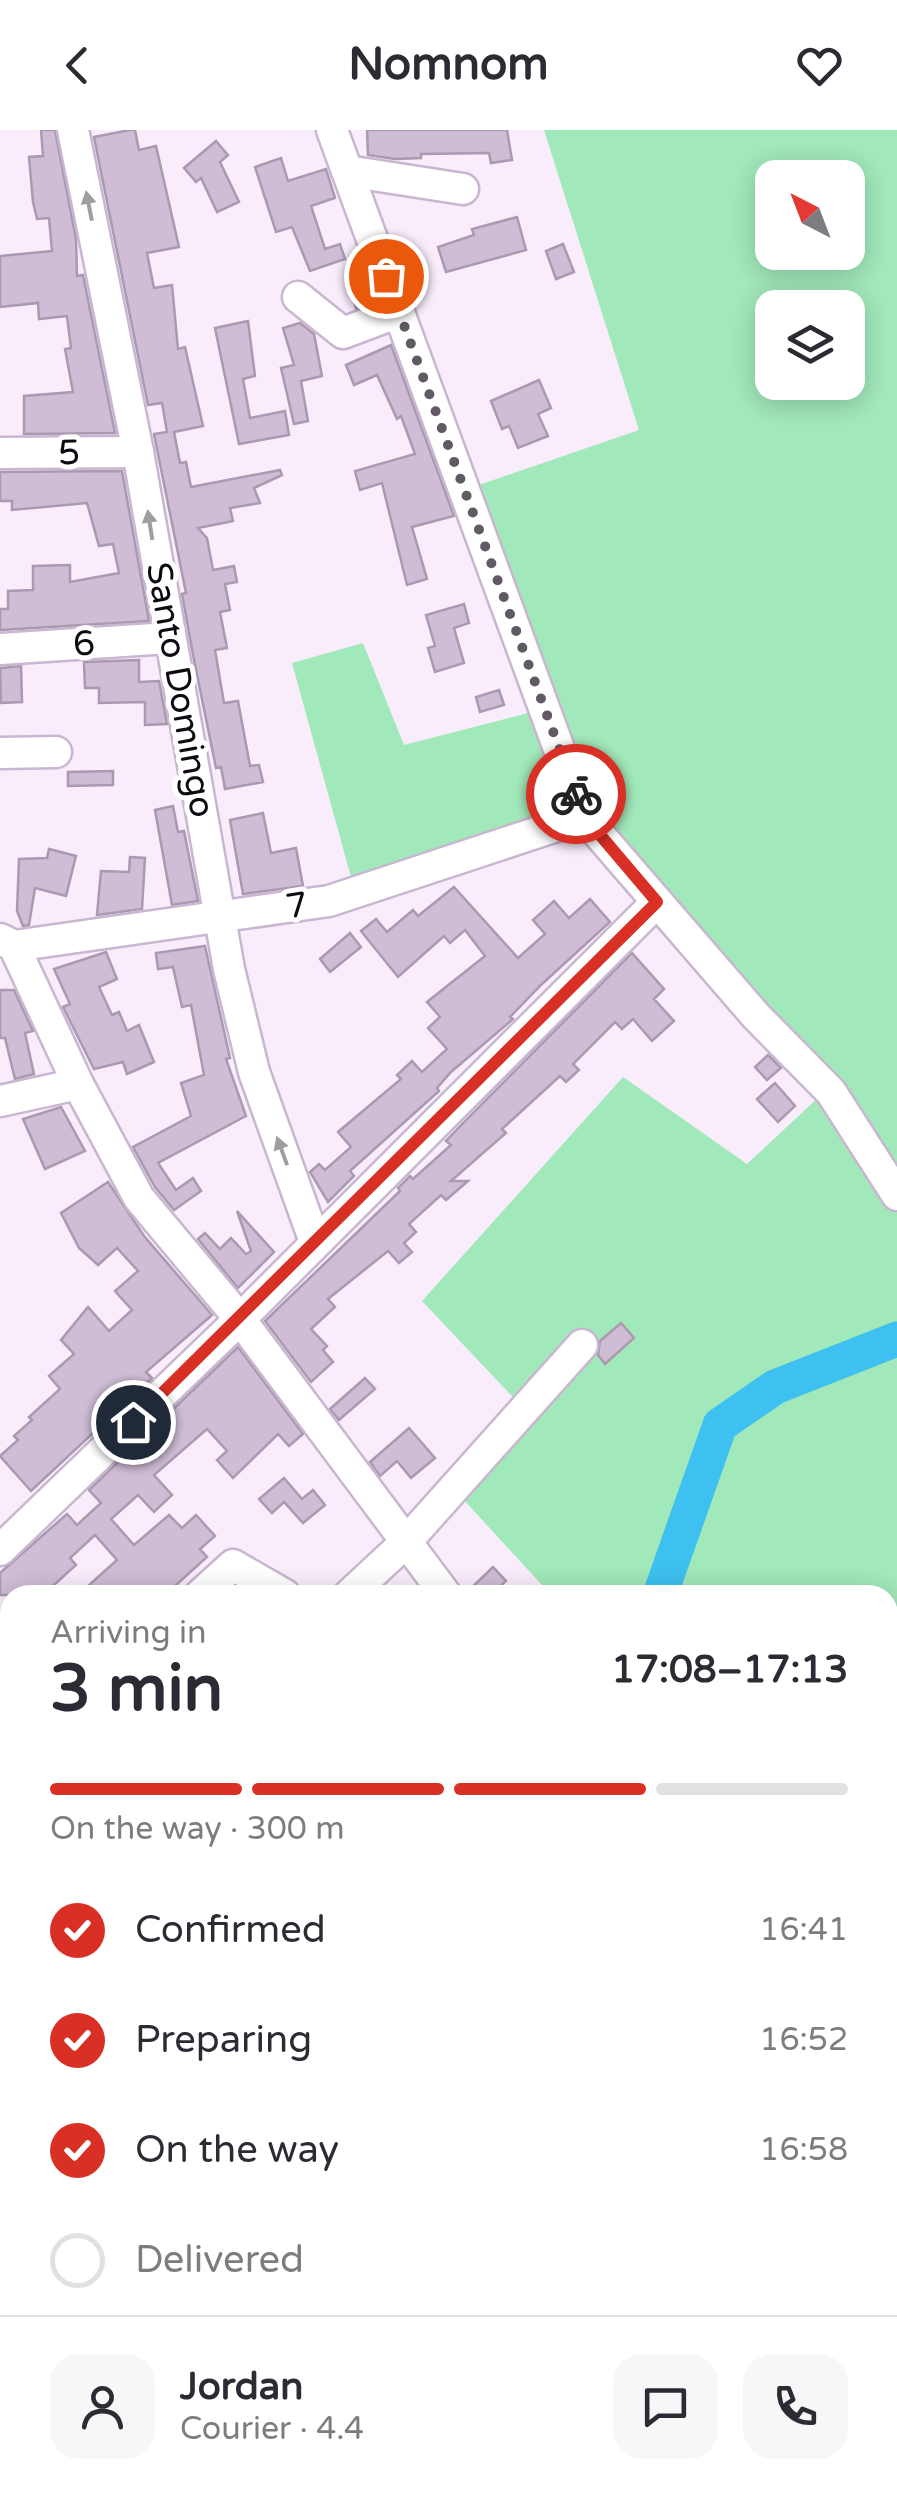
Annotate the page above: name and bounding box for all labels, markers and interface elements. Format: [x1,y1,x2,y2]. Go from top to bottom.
icon: back [50,38,105,93]
text: Nomnom [348,38,549,92]
icon: heart [792,38,847,93]
north arrow [755,160,865,270]
map controls [755,160,865,400]
one-way arrow [80,191,96,222]
pin [344,234,429,319]
icon: bag [359,249,414,304]
button: layers [755,290,865,400]
street label: 5 [58,432,80,474]
one-way arrow [142,509,157,541]
street label: Santo Domingo [137,559,223,821]
street label: 6 [72,622,96,666]
courier [526,744,626,844]
icon: bike [549,767,604,822]
street label: 7 [283,884,311,928]
one-way arrow [274,1135,289,1165]
pin [91,1380,176,1465]
icon: home [106,1395,161,1450]
text: Arriving in [50,1614,207,1652]
text: 17:08–17:13 [611,1647,848,1693]
text: 3 min [50,1650,223,1729]
text: On the way · 300 m [50,1810,345,1848]
icon: check [50,1903,105,1958]
text: Confirmed [135,1907,326,1953]
text: 16:41 [759,1911,848,1949]
icon: check [50,2013,105,2068]
text: Preparing [135,2017,312,2063]
text: 16:52 [759,2021,848,2059]
icon: check [50,2123,105,2178]
text: On the way [135,2127,339,2173]
text: 16:58 [759,2131,848,2169]
text: Delivered [135,2237,304,2283]
button: person [50,2354,155,2459]
button: chat [613,2354,718,2459]
button: phone [743,2354,848,2459]
text: Jordan [180,2364,303,2410]
text: Courier · 4.4 [180,2410,364,2448]

